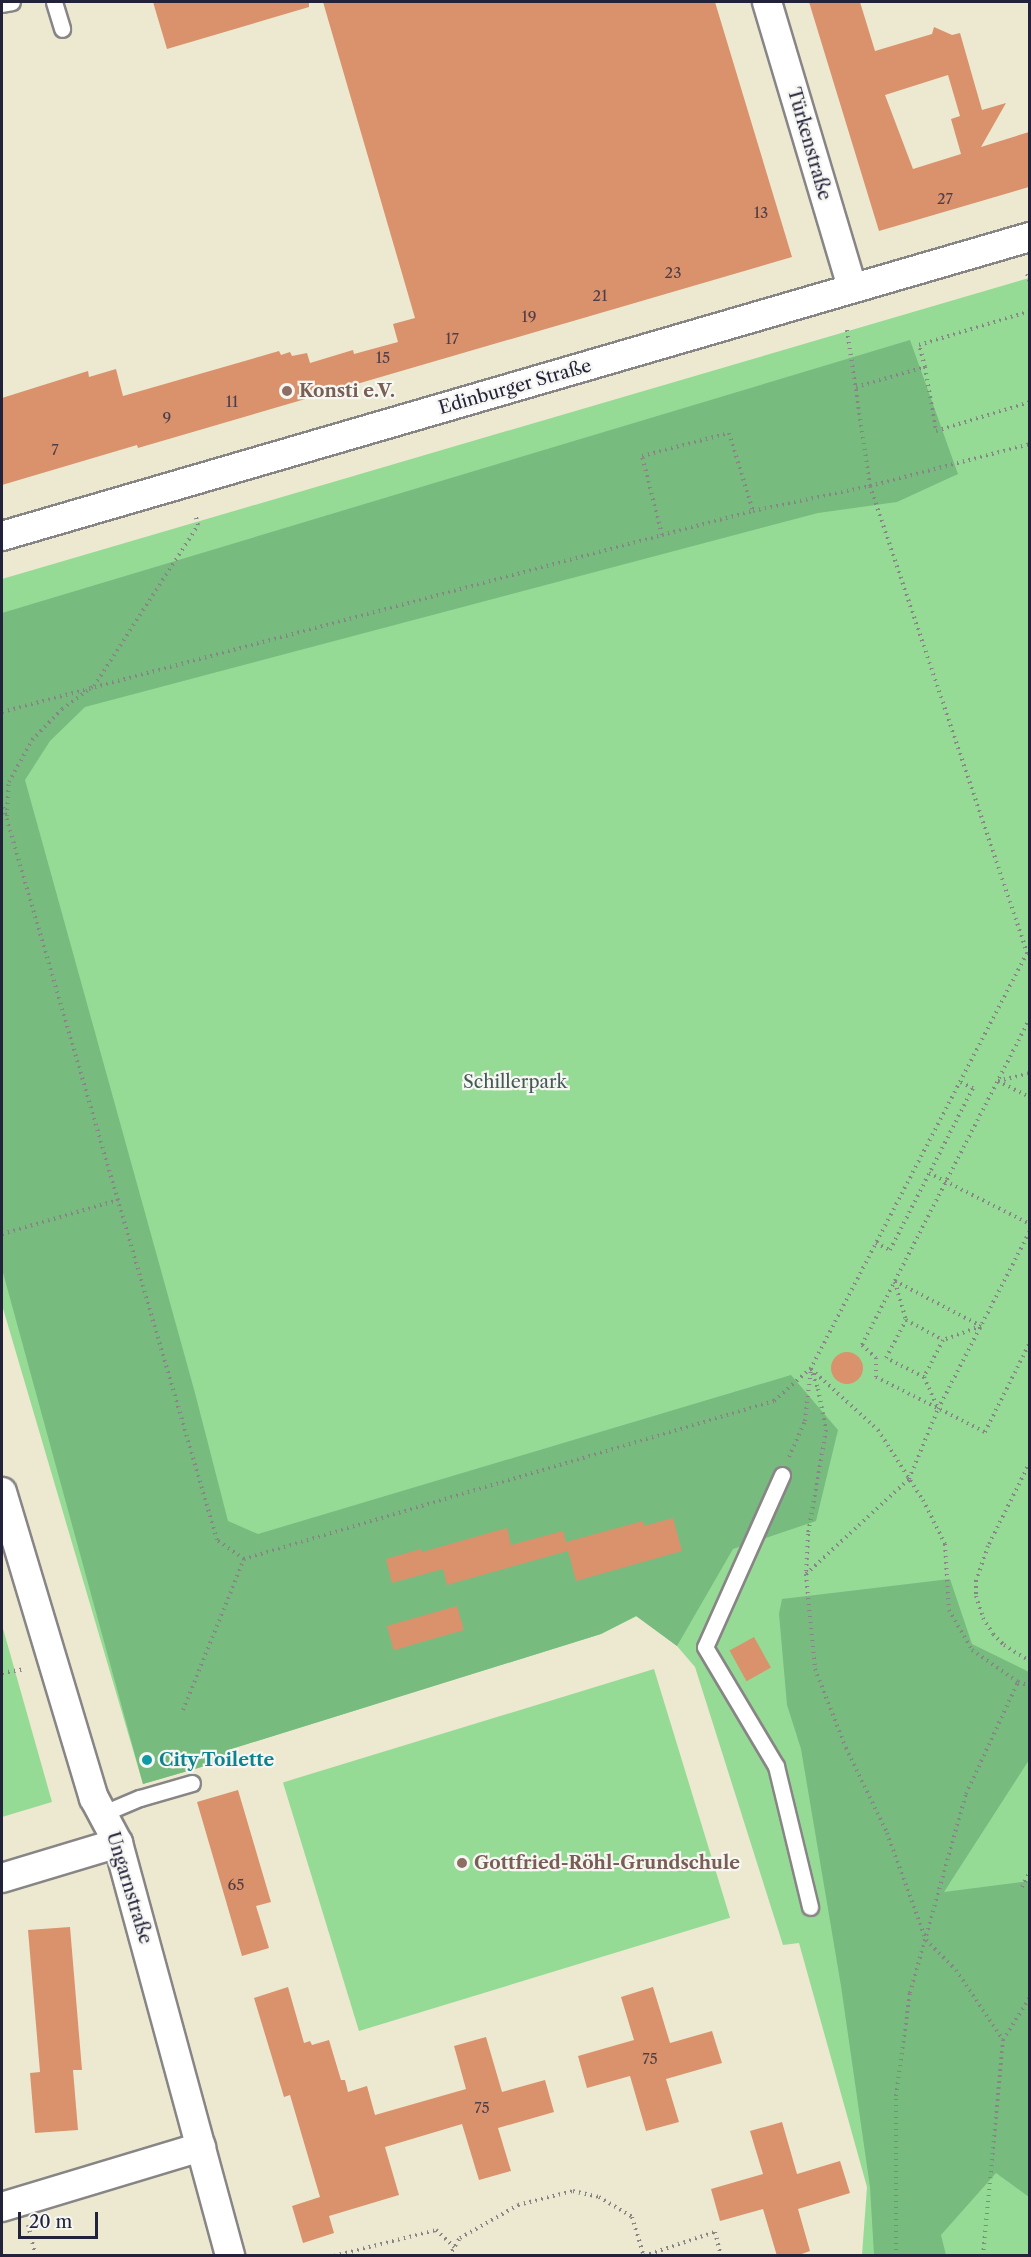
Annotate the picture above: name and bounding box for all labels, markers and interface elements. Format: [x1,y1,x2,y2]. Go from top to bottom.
street label: Türkenstraße [783,85,835,203]
house number: 27 [937,190,953,208]
house number: 13 [754,204,768,222]
house number: 23 [665,264,681,282]
house number: 21 [593,287,607,305]
house number: 19 [521,308,537,326]
house number: 17 [445,330,459,348]
house number: 15 [376,349,390,367]
street label: Edinburger Straße [436,355,594,419]
place label: Konsti e.V. [299,380,395,402]
marker: Konsti e.V. [280,384,294,398]
house number: 11 [226,393,238,411]
house number: 9 [163,409,171,427]
house number: 7 [51,441,59,459]
park label: Schillerpark [463,1071,567,1093]
place label: City Toilette [159,1749,275,1771]
marker: City Toilette [140,1753,154,1767]
street label: Ungarnstraße [102,1829,156,1947]
place label: Gottfried-Röhl-Grundschule [474,1852,740,1874]
marker: Gottfried-Röhl-Grundschule [455,1856,469,1870]
house number: 65 [228,1876,244,1894]
house number: 75 [642,2050,658,2068]
house number: 75 [474,2099,490,2117]
scale bar [21,2200,100,2238]
text: 20 m [29,2211,72,2233]

